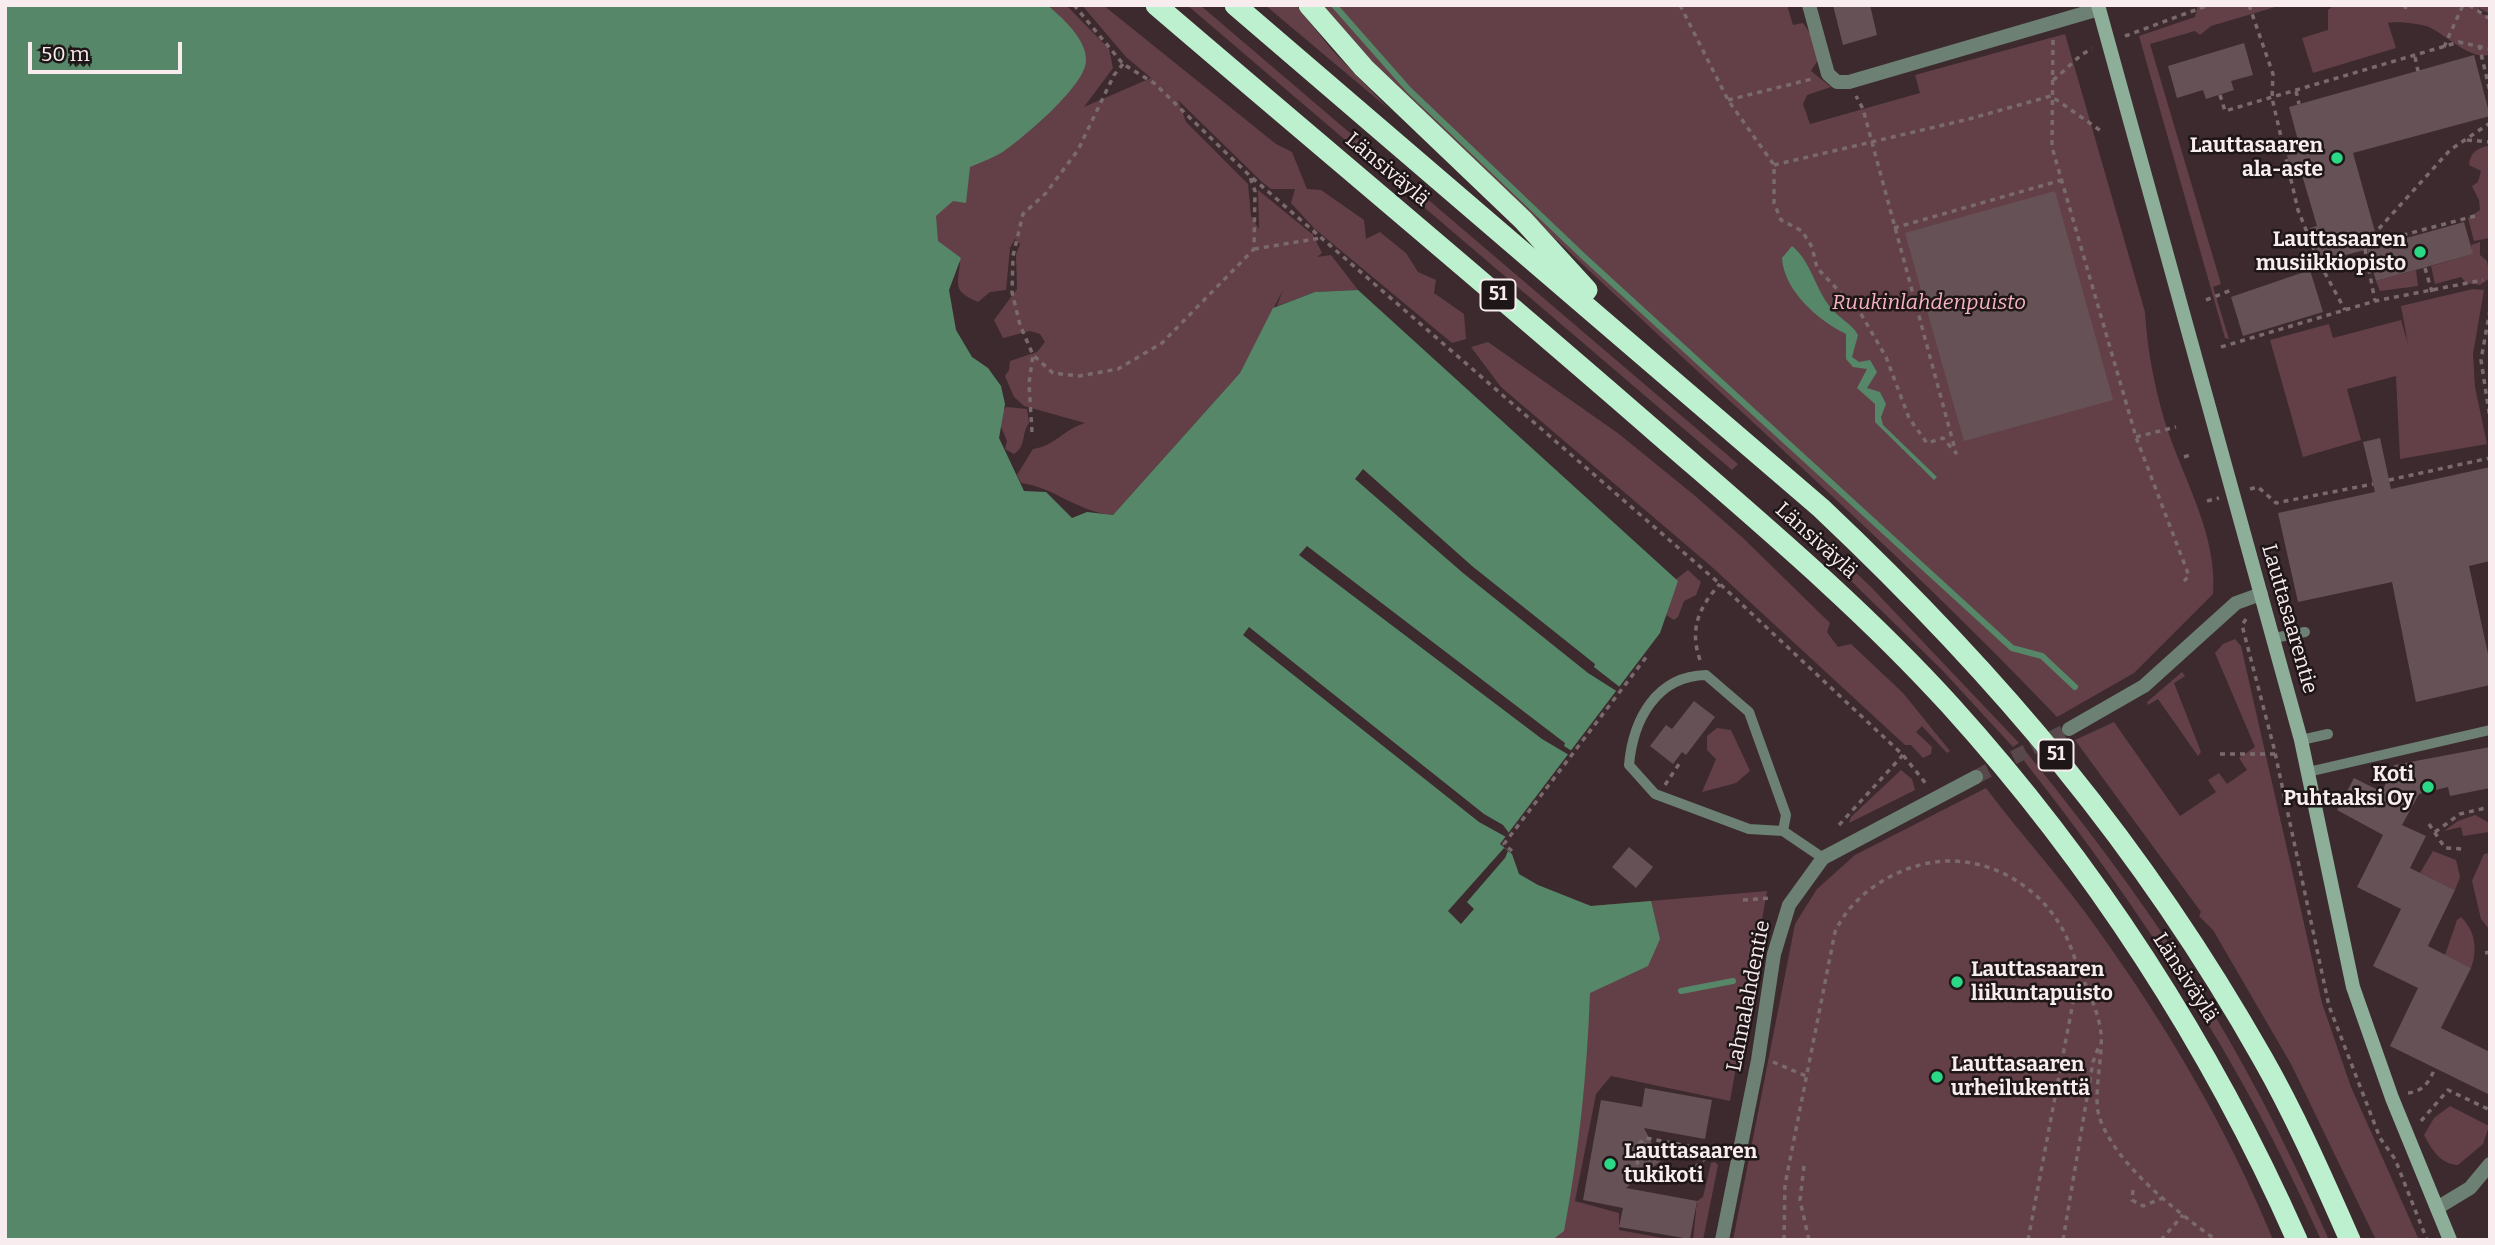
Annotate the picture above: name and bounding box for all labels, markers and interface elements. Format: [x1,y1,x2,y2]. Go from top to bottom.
scale bar [32,28,186,72]
text: 50 m [41,41,90,67]
street label: Länsiväylä [1340,128,1434,212]
place label: Lauttasaaren ala-aste [2190,133,2323,183]
marker: Lauttasaaren ala-aste [2329,150,2345,166]
place label: Lauttasaaren musiikkiopisto [2256,227,2406,277]
marker: Lauttasaaren musiikkiopisto [2412,244,2428,260]
road number: 51 [1480,280,1516,310]
park label: Ruukinlahdenpuisto [1832,290,2026,316]
street label: Länsiväylä [1770,498,1862,584]
street label: Lauttasaarentie [2256,541,2322,697]
road number: 51 [2038,740,2074,770]
place label: Koti Puhtaaksi Oy [2283,762,2414,812]
marker: Koti Puhtaaksi Oy [2420,779,2436,795]
street label: Lahnalahdentie [1722,918,1776,1074]
street label: Länsiväylä [2147,928,2223,1028]
place label: Lauttasaaren liikuntapuisto [1971,957,2113,1007]
marker: Lauttasaaren liikuntapuisto [1949,974,1965,990]
place label: Lauttasaaren urheilukenttä [1951,1052,2090,1102]
marker: Lauttasaaren urheilukenttä [1929,1069,1945,1085]
place label: Lauttasaaren tukikoti [1624,1139,1757,1189]
marker: Lauttasaaren tukikoti [1602,1156,1618,1172]

